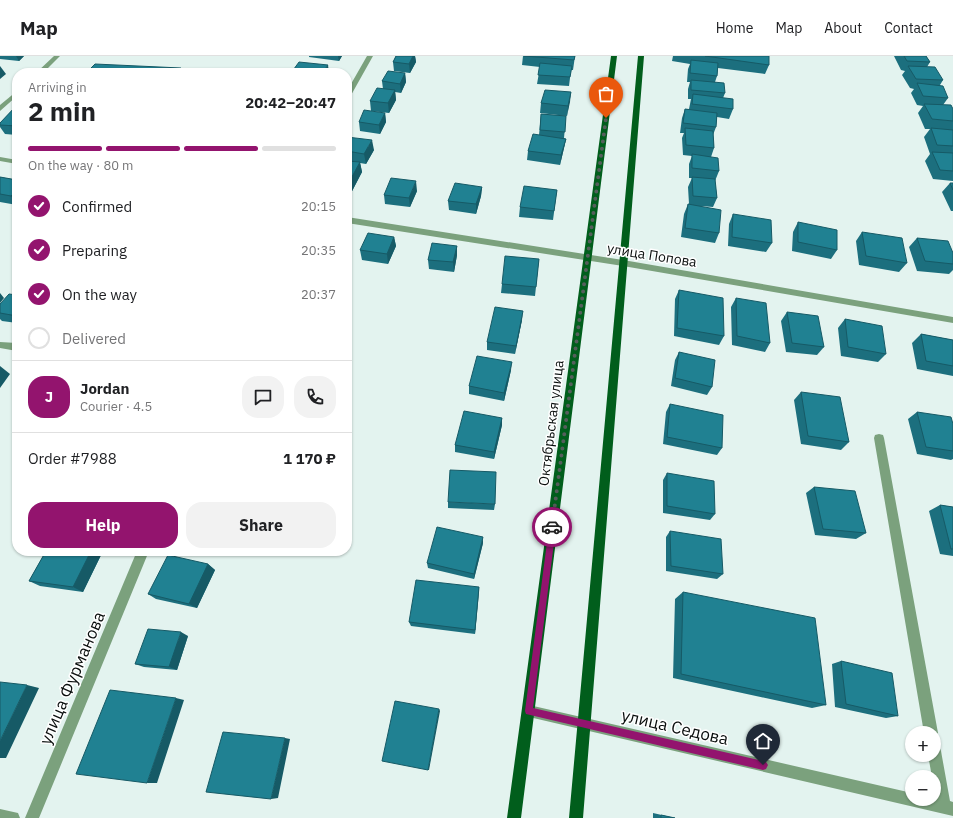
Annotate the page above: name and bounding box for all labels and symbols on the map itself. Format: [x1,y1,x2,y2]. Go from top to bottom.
pin [589,77,623,118]
street label: улица Попова [606,239,699,271]
street label: Октябрьская улица [534,359,568,487]
courier [532,507,572,547]
street label: улица Фурманова [34,608,110,748]
street label: улица Седова [619,704,731,750]
pin [746,724,780,765]

